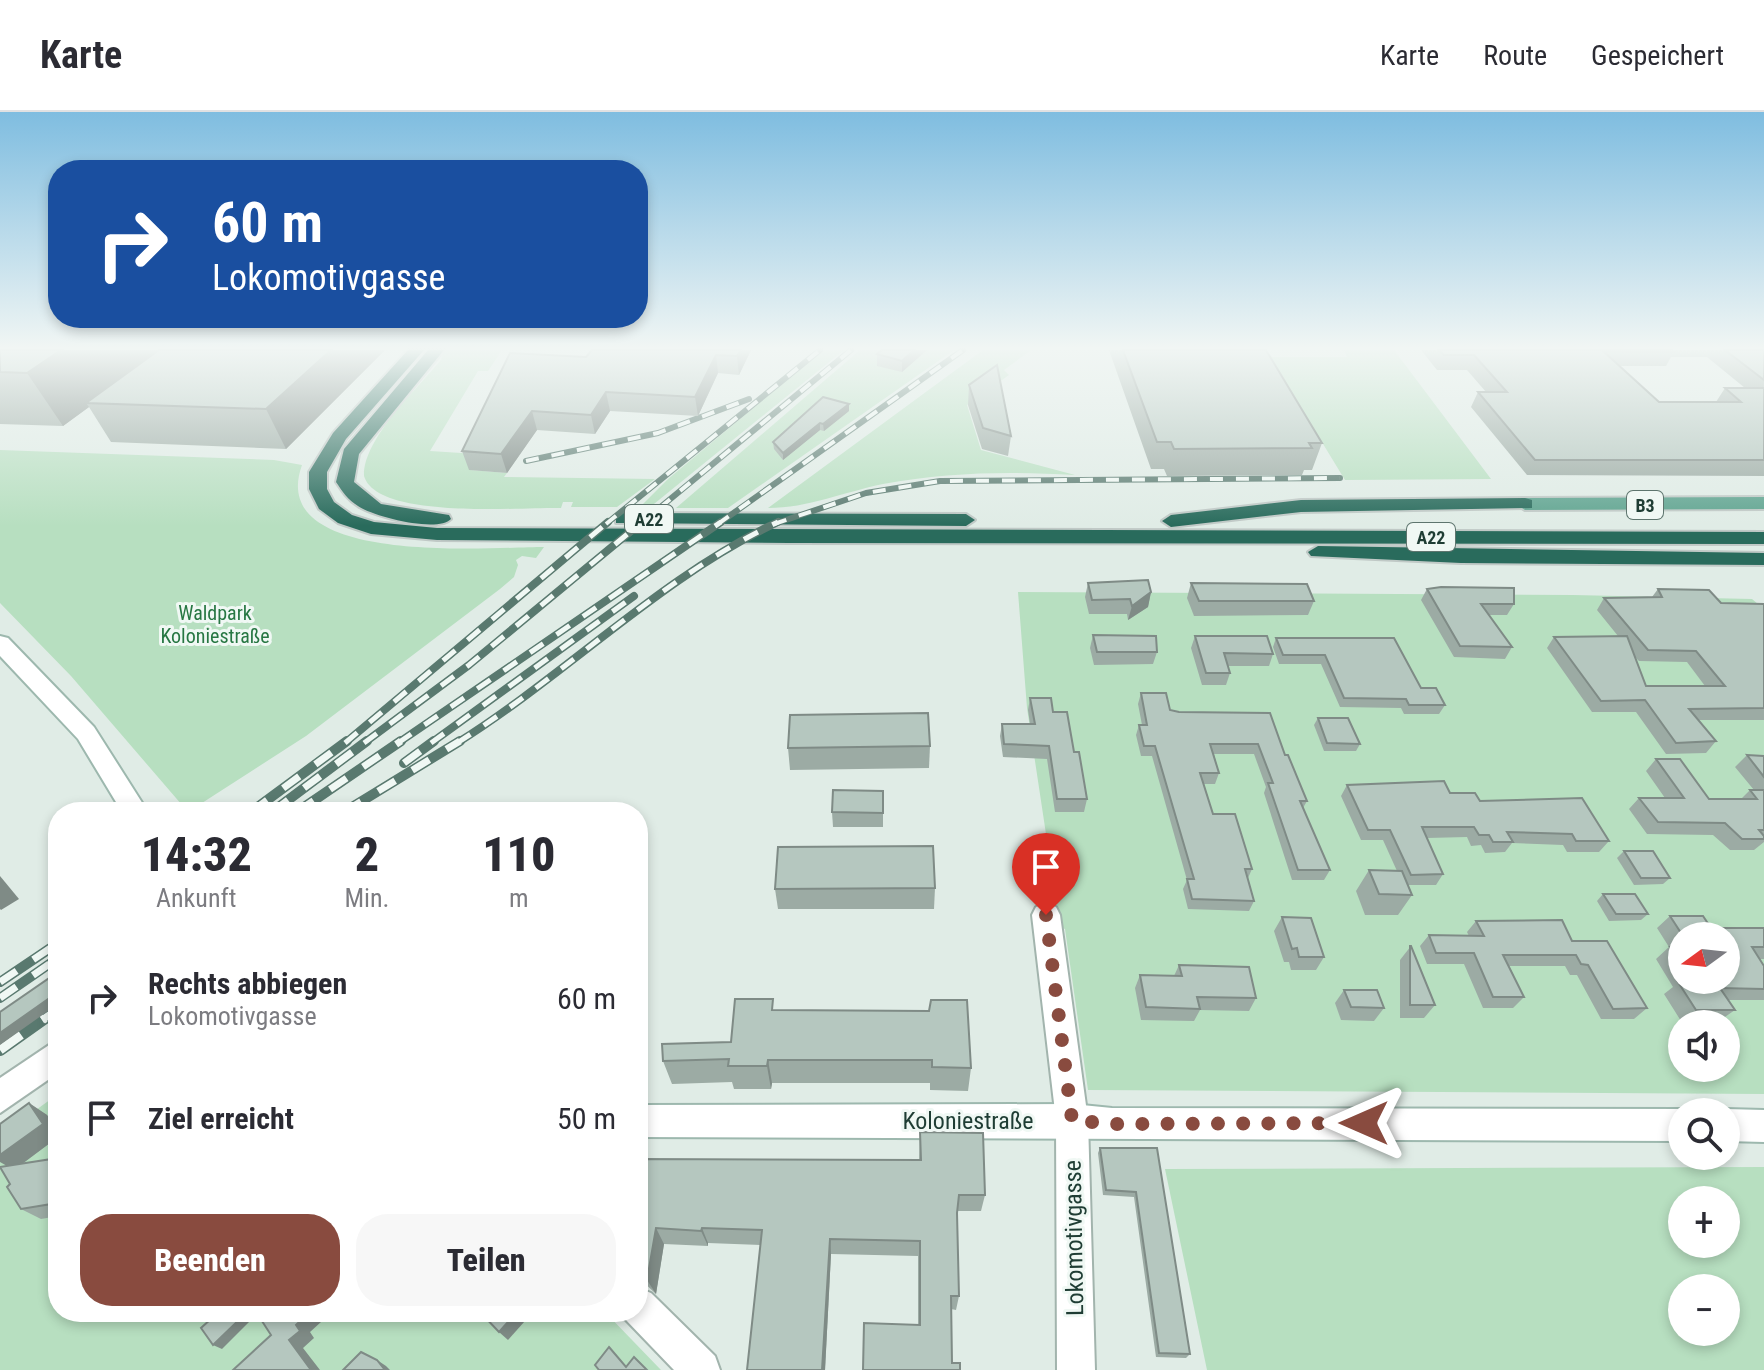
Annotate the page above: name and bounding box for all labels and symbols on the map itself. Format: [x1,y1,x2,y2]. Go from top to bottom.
road number: B3 [1627,491,1663,519]
road number: A22 [625,505,673,533]
road number: A22 [1407,523,1455,551]
park label: Waldpark Koloniestraße [160,601,270,648]
pin [1012,833,1080,915]
north arrow [1668,922,1740,994]
position arrow [1322,1081,1406,1165]
street label: Koloniestraße [903,1107,1033,1135]
street label: Lokomotivgasse [1059,1160,1089,1316]

